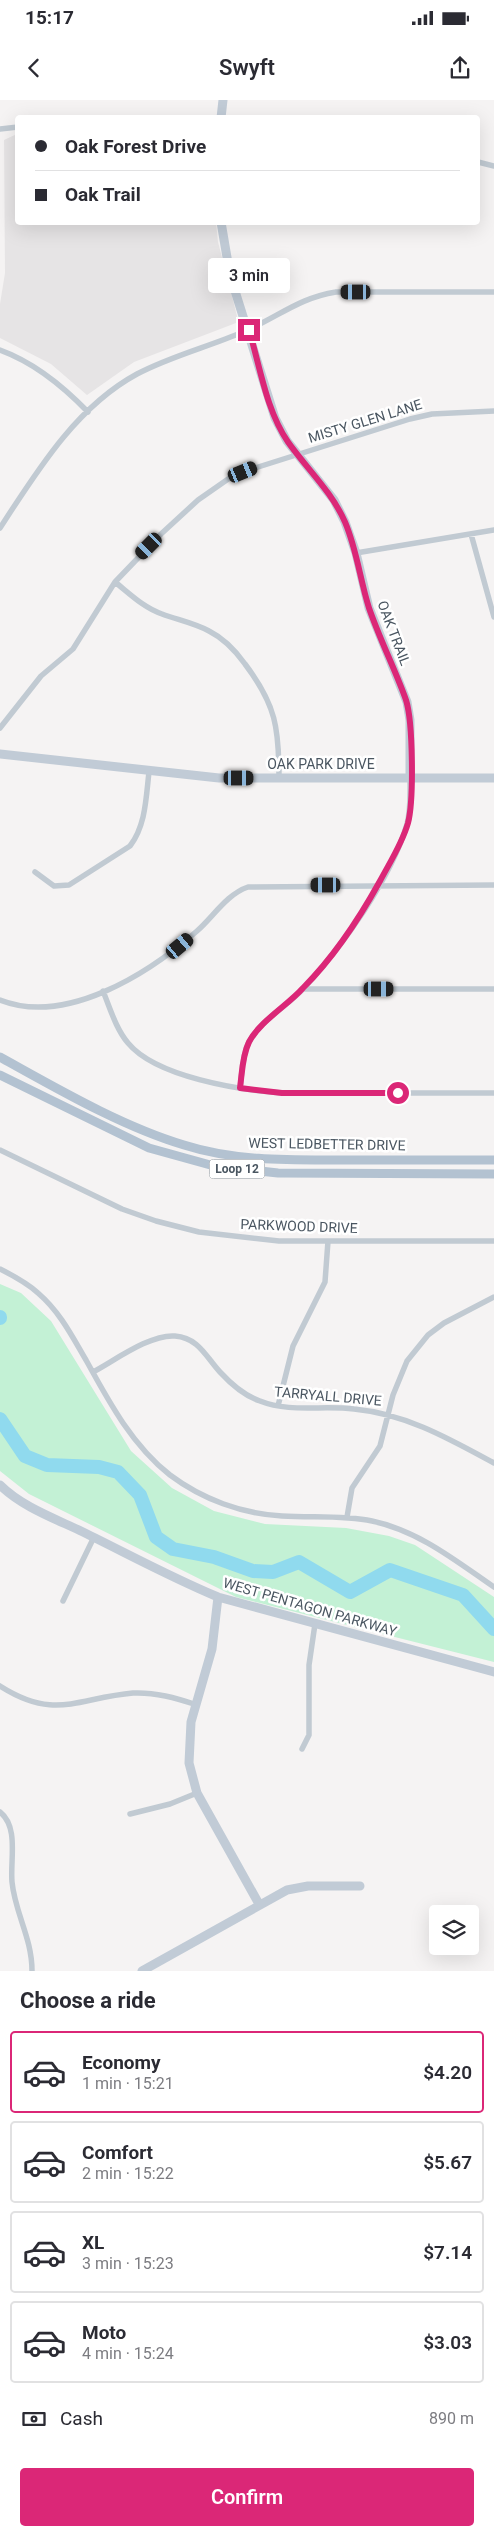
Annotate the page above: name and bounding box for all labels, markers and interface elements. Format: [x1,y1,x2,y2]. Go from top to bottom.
text: 15:17 [25,6,74,29]
icon: back [20,54,48,82]
icon: share [446,54,474,82]
text: Swyft [219,55,275,80]
text: Oak Forest Drive [65,135,206,158]
text: Oak Trail [65,183,141,206]
callout: 3 min [208,258,290,292]
text: 3 min [229,266,269,285]
car [341,285,371,300]
route end [238,319,260,341]
street label: MISTY GLEN LANE [306,396,424,446]
car [226,459,259,485]
car [133,530,164,562]
street label: OAK TRAIL [374,598,414,668]
street label: OAK PARK DRIVE [267,756,375,772]
car [224,771,254,786]
car [311,878,341,893]
car [163,931,196,961]
car [364,982,394,997]
route start [387,1082,409,1104]
street label: WEST LEDBETTER DRIVE [248,1135,406,1153]
road number: Loop 12 [210,1160,264,1178]
street label: PARKWOOD DRIVE [240,1216,358,1236]
street label: TARRYALL DRIVE [274,1383,382,1409]
street label: WEST PENTAGON PARKWAY [221,1575,399,1640]
map controls [429,1905,479,1955]
button: layers [429,1905,479,1955]
text: Choose a ride [20,1988,156,2013]
icon: car [22,2050,67,2095]
text: Economy [82,2051,161,2074]
text: $4.20 [423,2061,472,2084]
text: 1 min · 15:21 [82,2074,174,2093]
icon: car [22,2140,67,2185]
text: Comfort [82,2141,153,2164]
text: $5.67 [423,2151,472,2174]
text: 2 min · 15:22 [82,2164,174,2183]
icon: car [22,2230,67,2275]
text: XL [82,2231,104,2254]
text: $7.14 [423,2241,472,2264]
text: 3 min · 15:23 [82,2254,174,2273]
icon: car [22,2320,67,2365]
text: Moto [82,2321,126,2344]
text: $3.03 [423,2331,472,2354]
text: 4 min · 15:24 [82,2344,174,2363]
icon: cash [20,2405,48,2433]
text: Cash [60,2407,103,2430]
text: 890 m [429,2409,474,2428]
button: Confirm [20,2468,474,2526]

